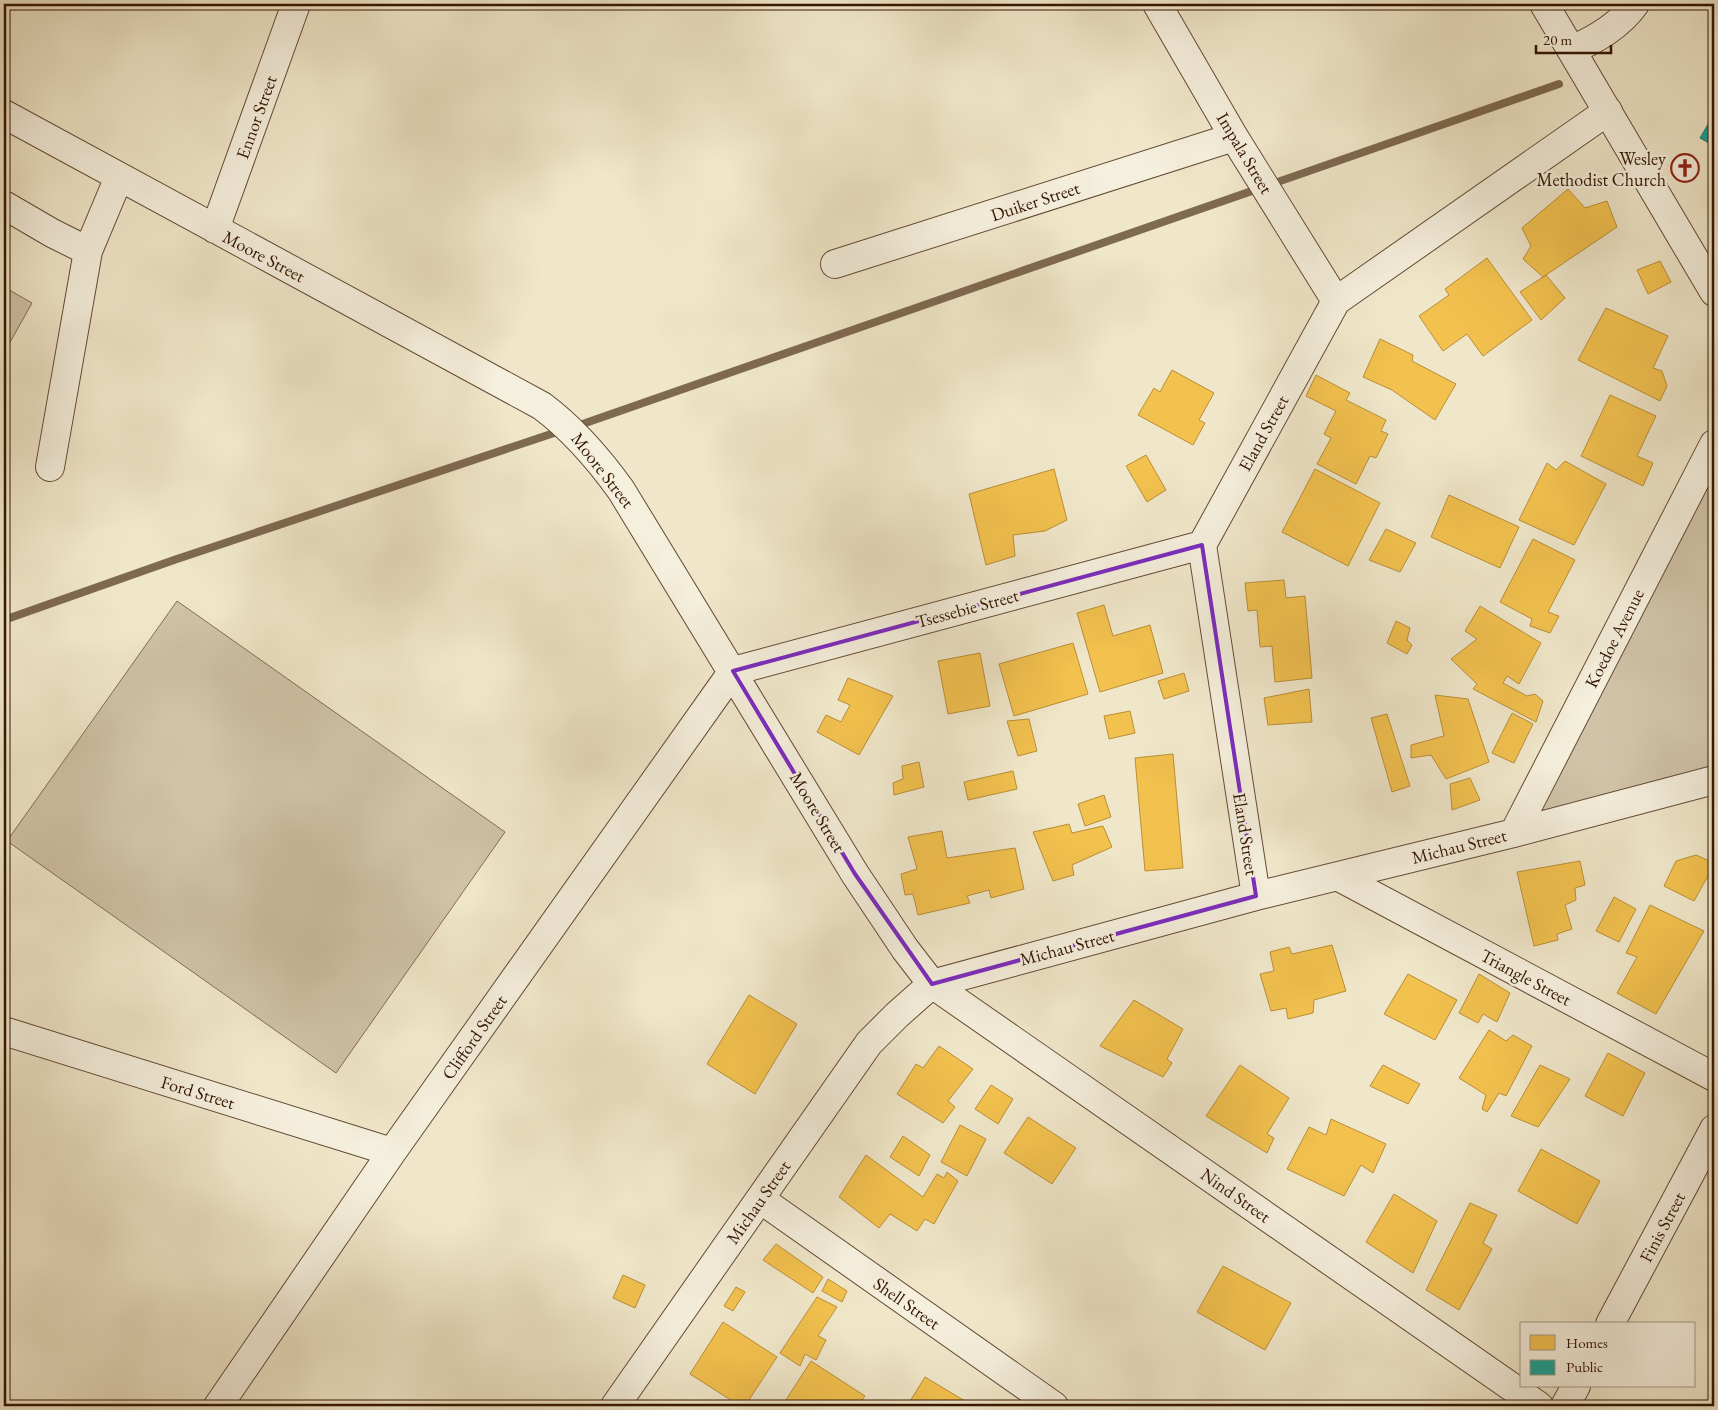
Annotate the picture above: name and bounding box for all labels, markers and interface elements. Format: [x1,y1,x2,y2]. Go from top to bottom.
scale bar [1536,22,1610,54]
text: 20 m [1543,30,1572,49]
street label: Ennor Street [230,72,282,162]
street label: Impala Street [1212,108,1278,198]
place label: Wesley Methodist Church [1537,147,1666,191]
church icon: Wesley Methodist Church [1670,153,1700,183]
street label: Duiker Street [988,176,1083,226]
street label: Moore Street [219,225,309,287]
street label: Eland Street [1233,391,1293,475]
street label: Moore Street [566,428,640,513]
street label: Tsessebie Street [913,583,1021,633]
street label: Koedoe Avenue [1579,585,1649,691]
street label: Moore Street [785,768,851,857]
street label: Eland Street [1228,791,1264,877]
street label: Michau Street [1409,823,1509,869]
street label: Michau Street [1017,923,1117,971]
street label: Triangle Street [1477,943,1576,1011]
street label: Clifford Street [436,990,512,1084]
street label: Ford Street [158,1070,238,1114]
street label: Michau Street [721,1155,795,1248]
street label: Nind Street [1196,1163,1276,1228]
street label: Finis Street [1634,1188,1690,1266]
street label: Shell Street [869,1272,945,1335]
legend [1520,1322,1696,1388]
text: Homes [1566,1333,1608,1352]
text: Public [1566,1357,1603,1376]

